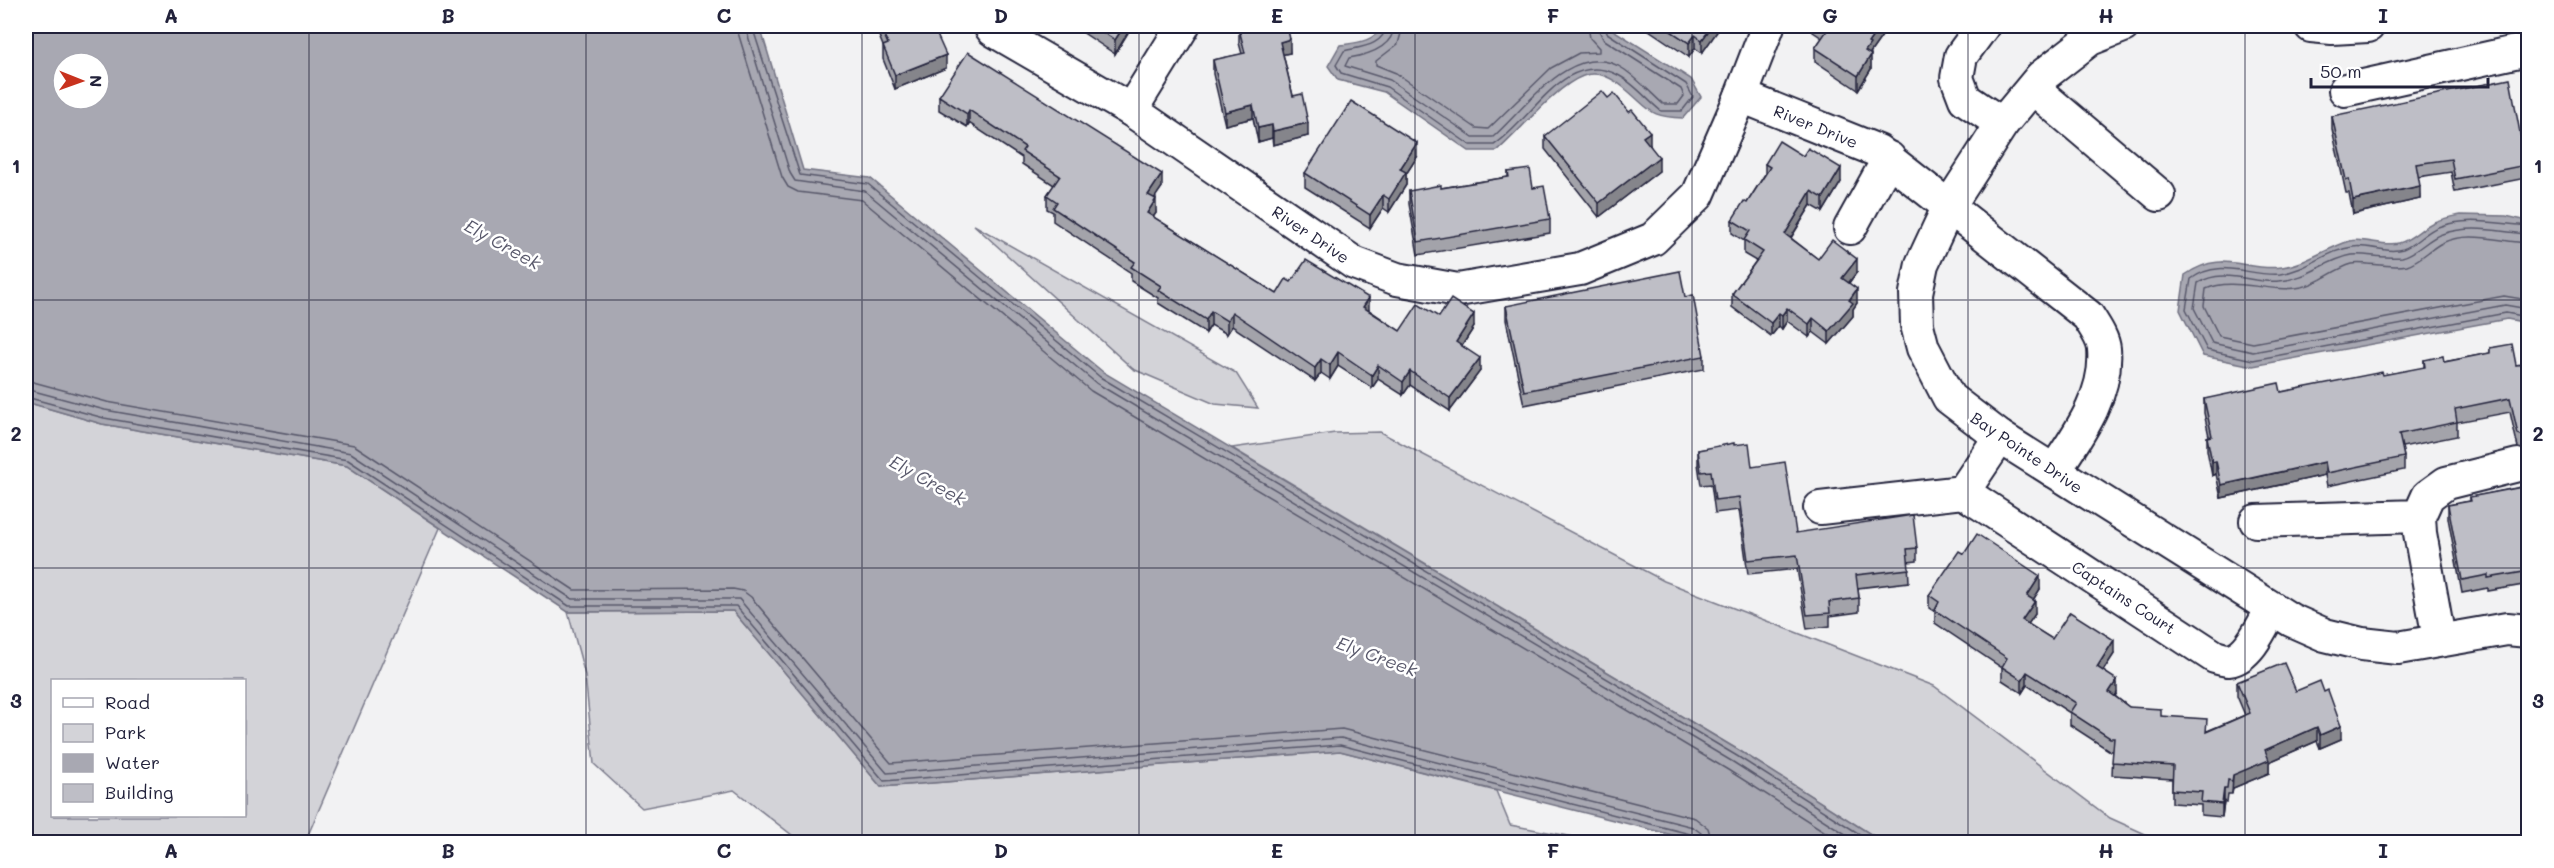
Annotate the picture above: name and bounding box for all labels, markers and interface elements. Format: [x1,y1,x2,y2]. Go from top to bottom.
text: A [164,2,178,28]
text: B [441,2,455,28]
text: C [717,2,732,28]
text: D [994,2,1008,28]
text: E [1271,2,1283,28]
text: F [1547,2,1560,28]
text: G [1822,2,1838,28]
text: H [2098,2,2114,28]
text: I [2378,2,2388,28]
north arrow [51,51,111,111]
scale bar [2311,51,2488,89]
text: 50 m [2320,59,2362,83]
text: N [86,75,107,88]
street label: River Drive [1771,100,1861,152]
text: 1 [12,152,20,178]
text: 1 [2534,152,2542,178]
street label: River Drive [1268,200,1354,268]
water label: Ely Creek [461,213,546,275]
street label: Bay Pointe Drive [1967,407,2087,497]
text: 2 [10,420,22,446]
text: 2 [2532,420,2544,446]
water label: Ely Creek [886,449,971,511]
street label: Captains Court [2068,556,2180,638]
water label: Ely Creek [1334,630,1421,682]
legend [51,679,246,817]
text: 3 [10,687,22,713]
text: 3 [2532,687,2544,713]
text: Road [105,690,150,714]
text: Park [105,720,146,744]
text: Water [105,750,160,774]
text: Building [105,780,173,804]
text: A [164,837,178,863]
text: B [441,837,455,863]
text: C [717,837,732,863]
text: D [994,837,1008,863]
text: E [1271,837,1283,863]
text: F [1547,837,1560,863]
text: G [1822,837,1838,863]
text: H [2098,837,2114,863]
text: I [2378,837,2388,863]

